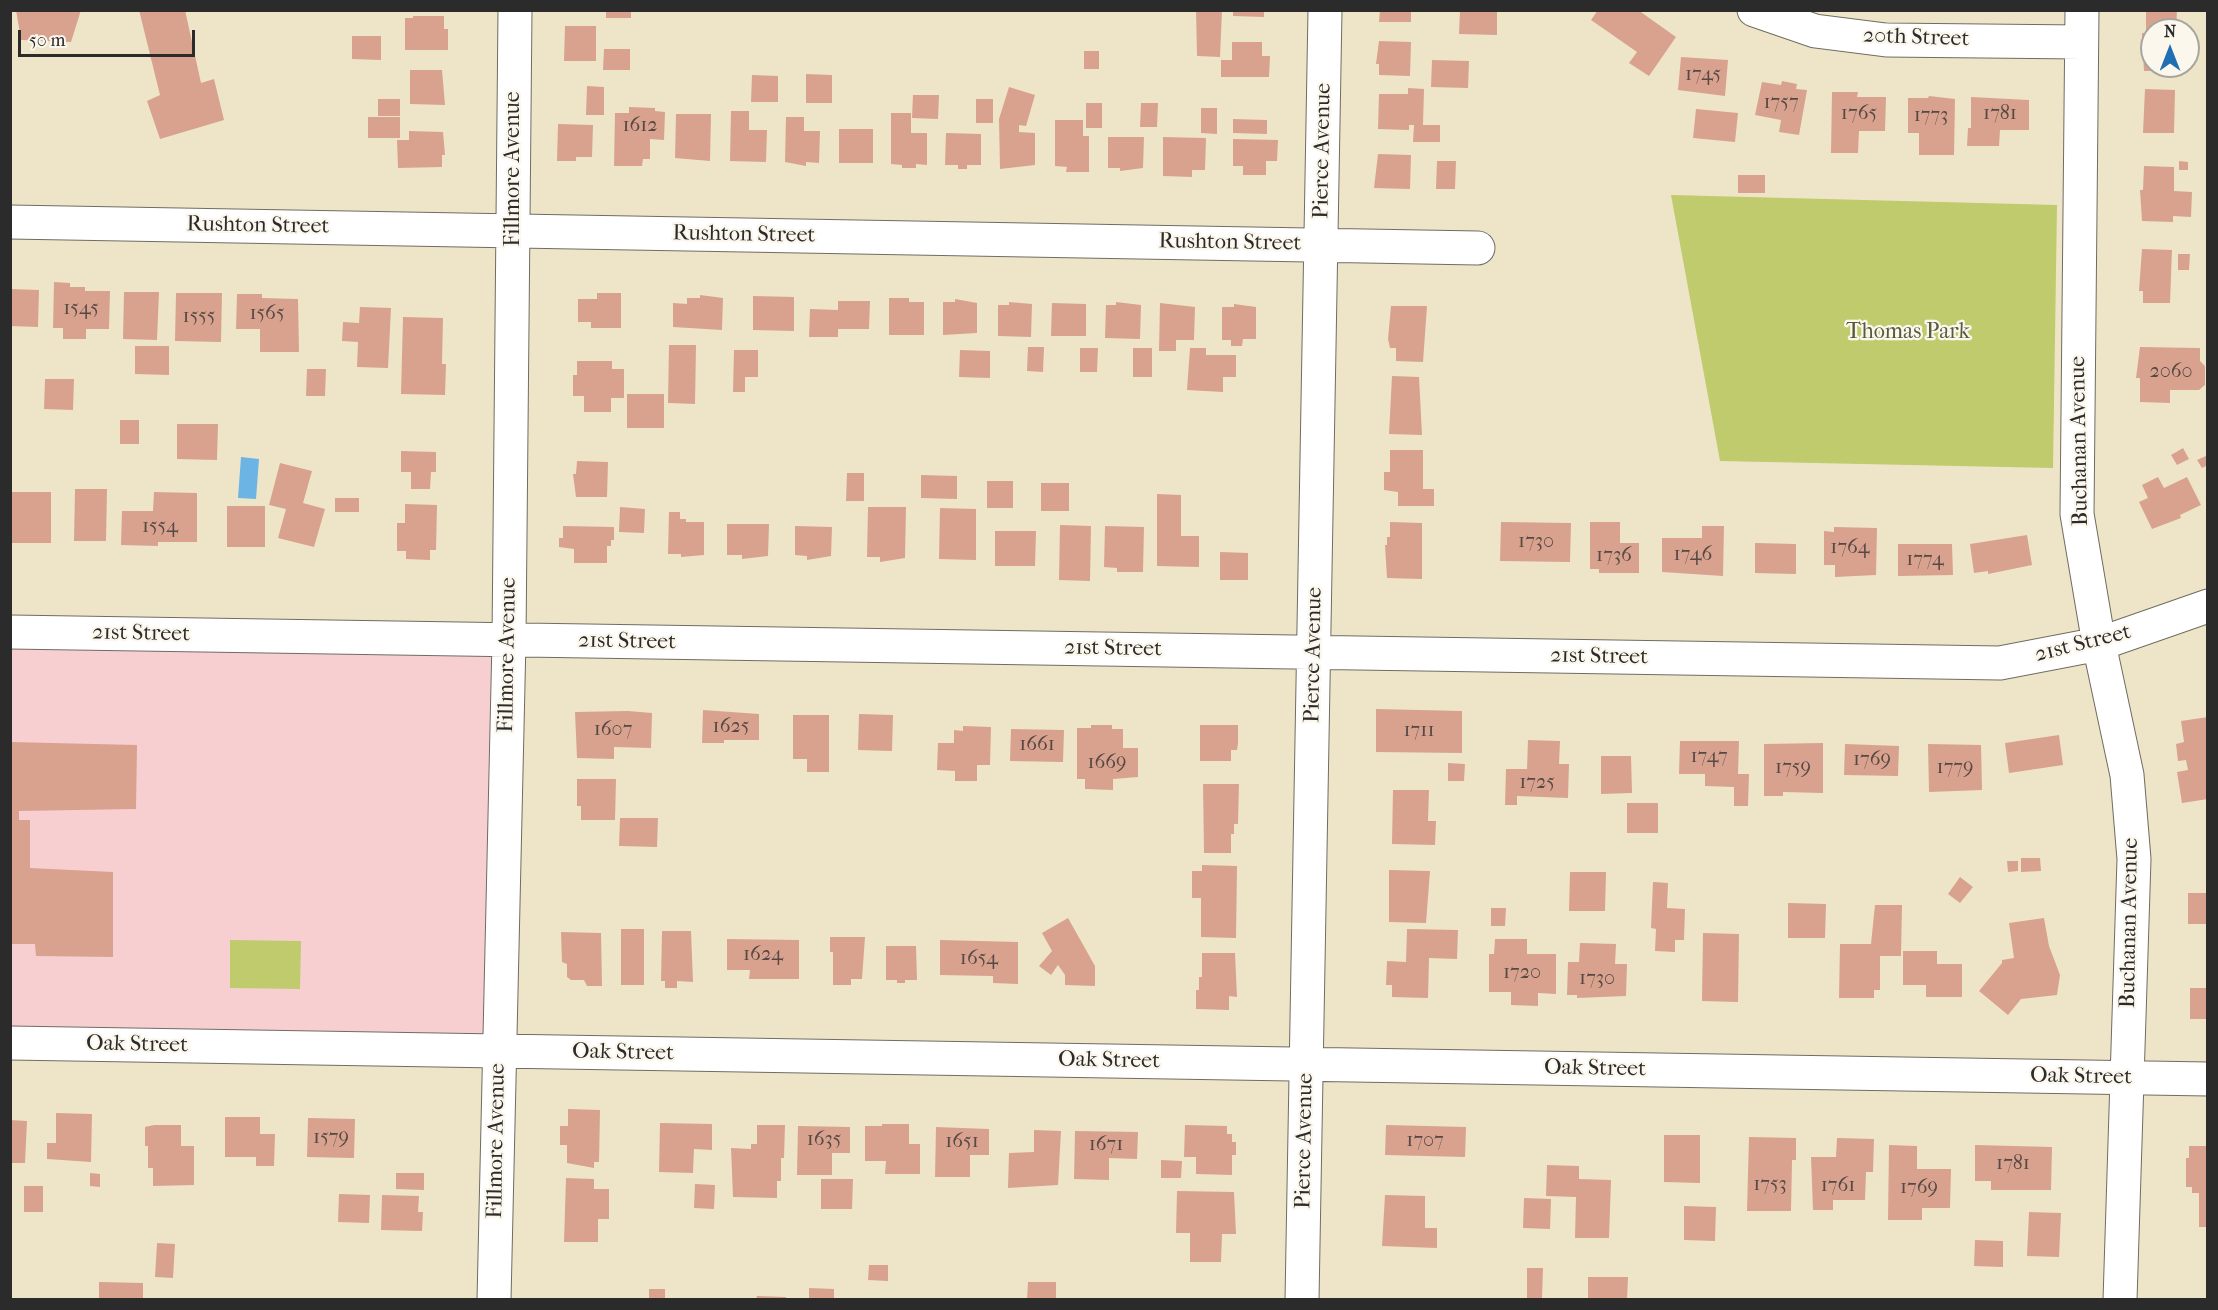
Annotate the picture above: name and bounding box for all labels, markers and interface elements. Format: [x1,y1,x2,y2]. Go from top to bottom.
scale bar [21,18,198,56]
north arrow [2140,18,2200,78]
text: N [2164,22,2176,41]
street label: 20th Street [1862,23,1970,53]
text: 50 m [29,30,65,51]
house number: 1745 [1685,63,1721,87]
street label: Pierce Avenue [1309,83,1337,219]
street label: Fillmore Avenue [501,91,527,247]
house number: 1757 [1763,91,1799,115]
house number: 1765 [1841,102,1877,126]
house number: 1781 [1983,102,2017,126]
house number: 1773 [1914,104,1948,128]
house number: 1612 [622,114,658,138]
street label: Rushton Street [186,212,330,240]
street label: Rushton Street [672,221,816,249]
street label: Rushton Street [1158,229,1302,257]
house number: 1545 [63,297,99,321]
house number: 1565 [249,302,285,326]
house number: 1555 [183,305,215,329]
park label: Thomas Park [1846,320,1970,346]
street label: Buchanan Avenue [2065,356,2095,526]
house number: 2060 [2149,360,2193,384]
house number: 1554 [142,515,178,539]
house number: 1730 [1518,530,1554,554]
house number: 1764 [1830,536,1870,560]
house number: 1746 [1674,543,1712,567]
house number: 1736 [1596,544,1632,568]
house number: 1774 [1906,548,1944,572]
street label: Fillmore Avenue [493,577,523,733]
street label: Pierce Avenue [1300,587,1328,723]
street label: 21st Street [2032,619,2134,669]
street label: 21st Street [92,620,190,648]
street label: 21st Street [578,628,676,656]
street label: 21st Street [1064,635,1162,663]
street label: 21st Street [1550,643,1648,671]
house number: 1625 [713,715,749,739]
house number: 1607 [594,718,632,742]
house number: 1711 [1403,719,1435,743]
house number: 1661 [1019,733,1055,757]
house number: 1747 [1690,745,1728,769]
house number: 1769 [1853,748,1891,772]
house number: 1669 [1087,751,1127,775]
house number: 1759 [1775,756,1811,780]
house number: 1779 [1937,756,1973,780]
house number: 1725 [1519,771,1555,795]
street label: Buchanan Avenue [2115,838,2145,1008]
house number: 1624 [743,943,783,967]
house number: 1654 [960,947,998,971]
house number: 1720 [1503,961,1541,985]
house number: 1730 [1579,967,1615,991]
street label: Oak Street [86,1031,188,1059]
street label: Oak Street [572,1039,674,1067]
street label: Oak Street [1058,1047,1160,1075]
street label: Oak Street [1544,1055,1646,1083]
street label: Fillmore Avenue [482,1063,512,1219]
street label: Oak Street [2030,1063,2132,1091]
street label: Pierce Avenue [1291,1073,1319,1209]
house number: 1579 [313,1126,349,1150]
house number: 1635 [807,1128,841,1152]
house number: 1707 [1406,1129,1444,1153]
house number: 1651 [945,1130,979,1154]
house number: 1671 [1089,1133,1123,1157]
house number: 1781 [1996,1152,2030,1176]
house number: 1753 [1753,1173,1787,1197]
house number: 1761 [1821,1174,1855,1198]
house number: 1769 [1900,1176,1938,1200]

